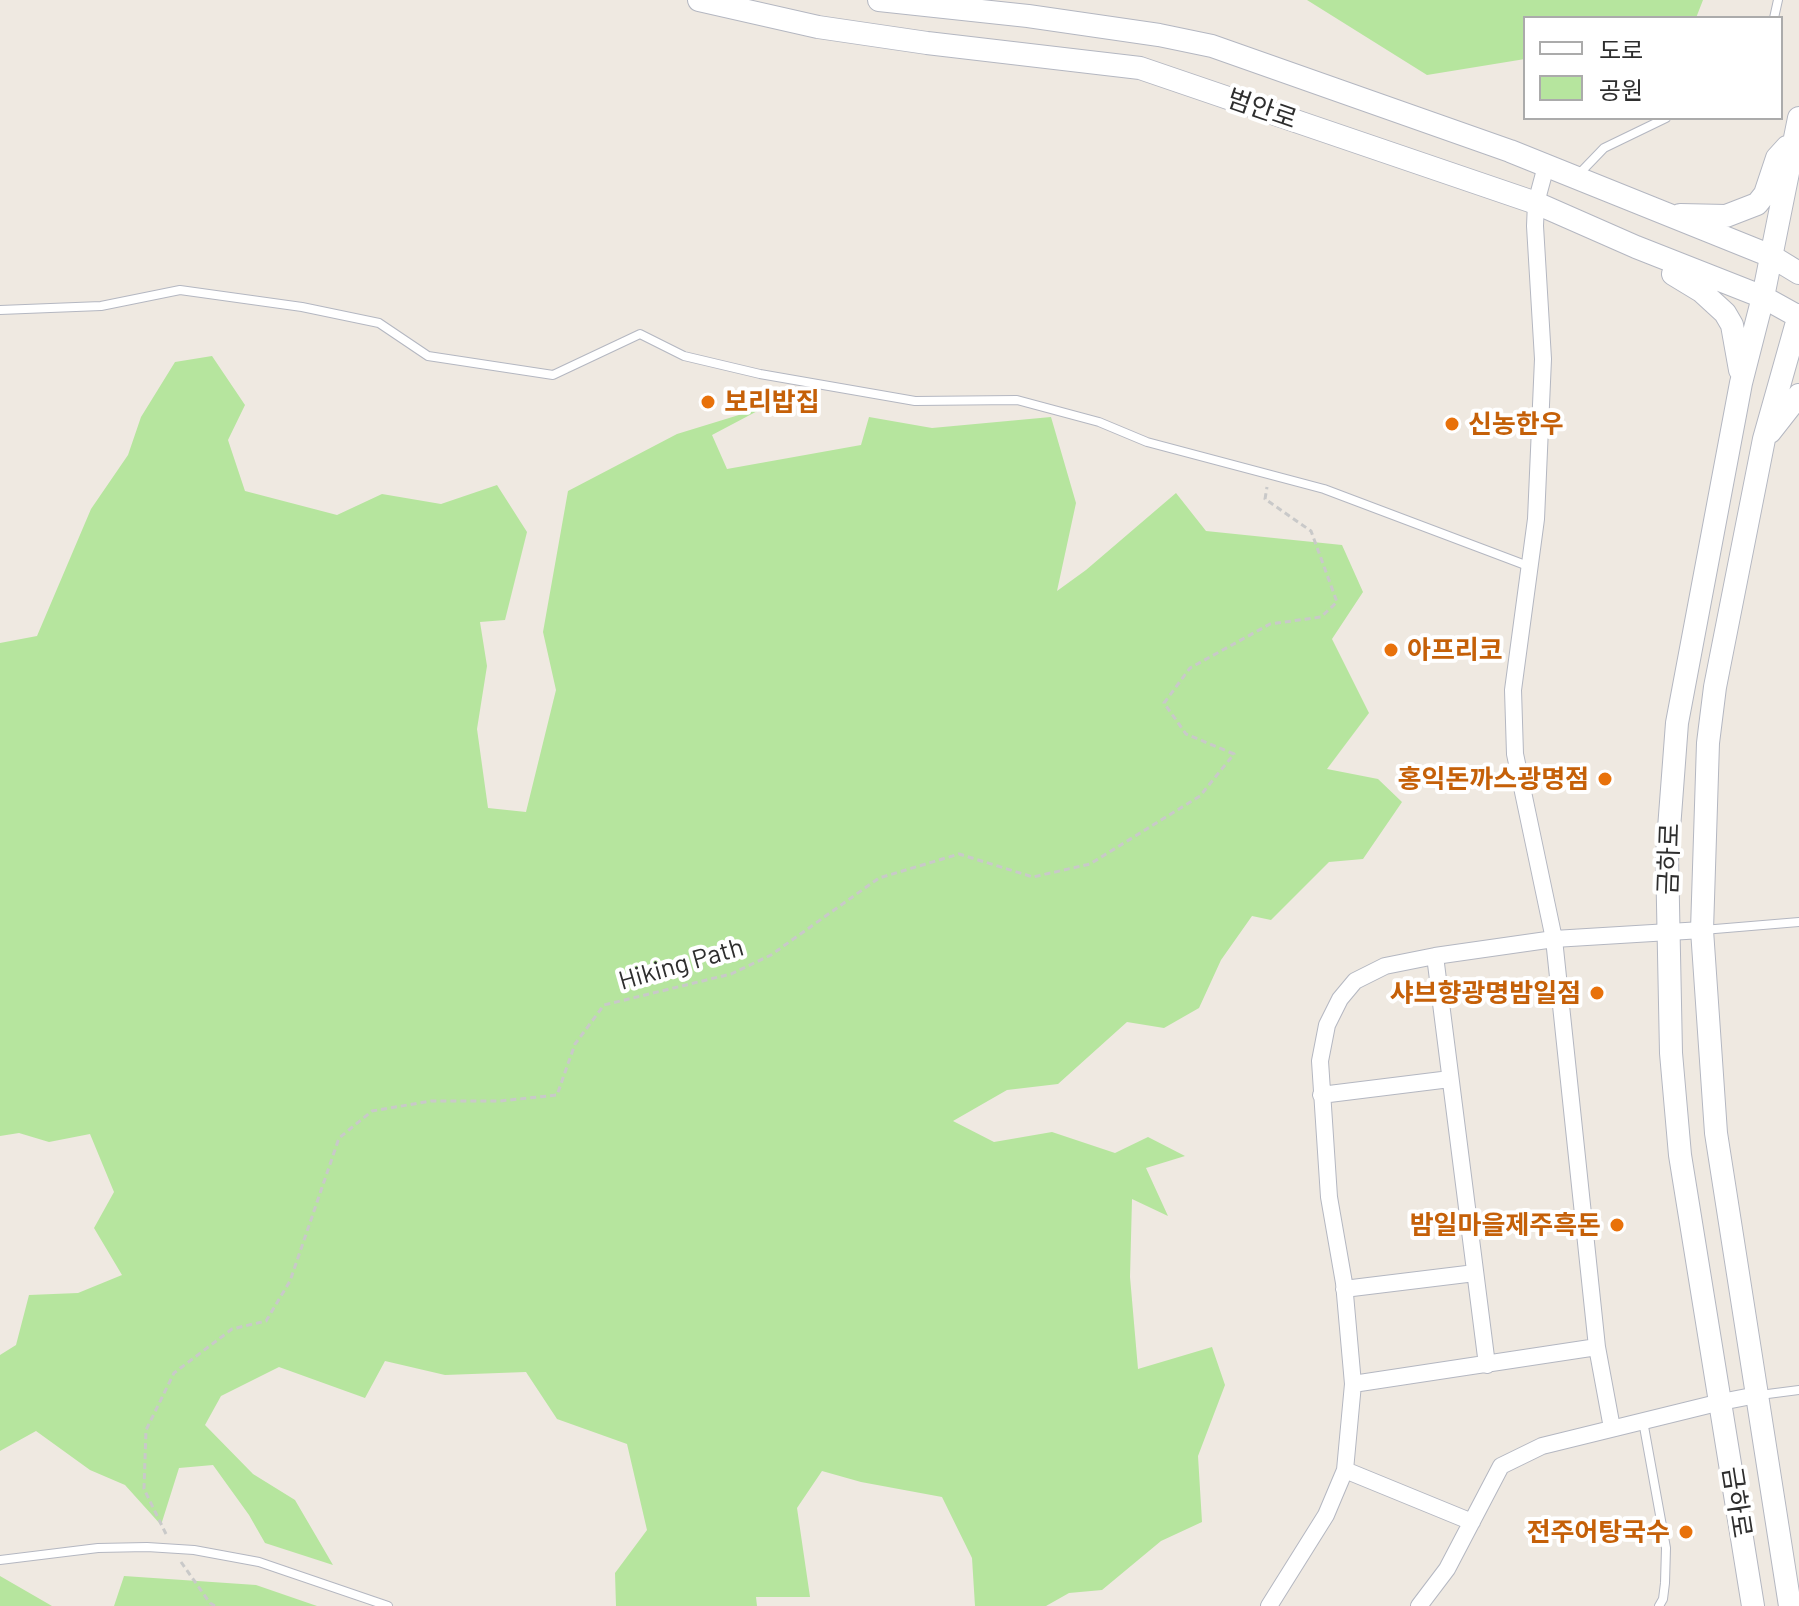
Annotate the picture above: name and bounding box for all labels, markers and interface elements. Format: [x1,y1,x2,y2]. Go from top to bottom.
legend [1523,16,1783,120]
text: 도로 [1599,35,1643,64]
text: 공원 [1599,75,1643,104]
street label: 범안로 [1223,83,1301,135]
place label: 보리밥집 [724,386,820,418]
marker: 보리밥집 [699,393,717,411]
place label: 신농한우 [1468,408,1564,440]
marker: 신농한우 [1443,415,1461,433]
place label: 아프리코 [1407,634,1503,666]
marker: 아프리코 [1382,641,1400,659]
place label: 홍익돈까스광명점 [1398,763,1589,795]
marker: 홍익돈까스광명점 [1596,770,1614,788]
street label: 금하로 [1652,823,1686,895]
street label: Hiking Path [615,931,747,997]
place label: 샤브향광명밤일점 [1390,977,1581,1009]
marker: 샤브향광명밤일점 [1588,984,1606,1002]
place label: 밤일마을제주흑돈 [1410,1209,1601,1241]
marker: 밤일마을제주흑돈 [1608,1216,1626,1234]
street label: 금하로 [1716,1464,1758,1540]
place label: 전주어탕국수 [1526,1516,1670,1548]
marker: 전주어탕국수 [1677,1523,1695,1541]

